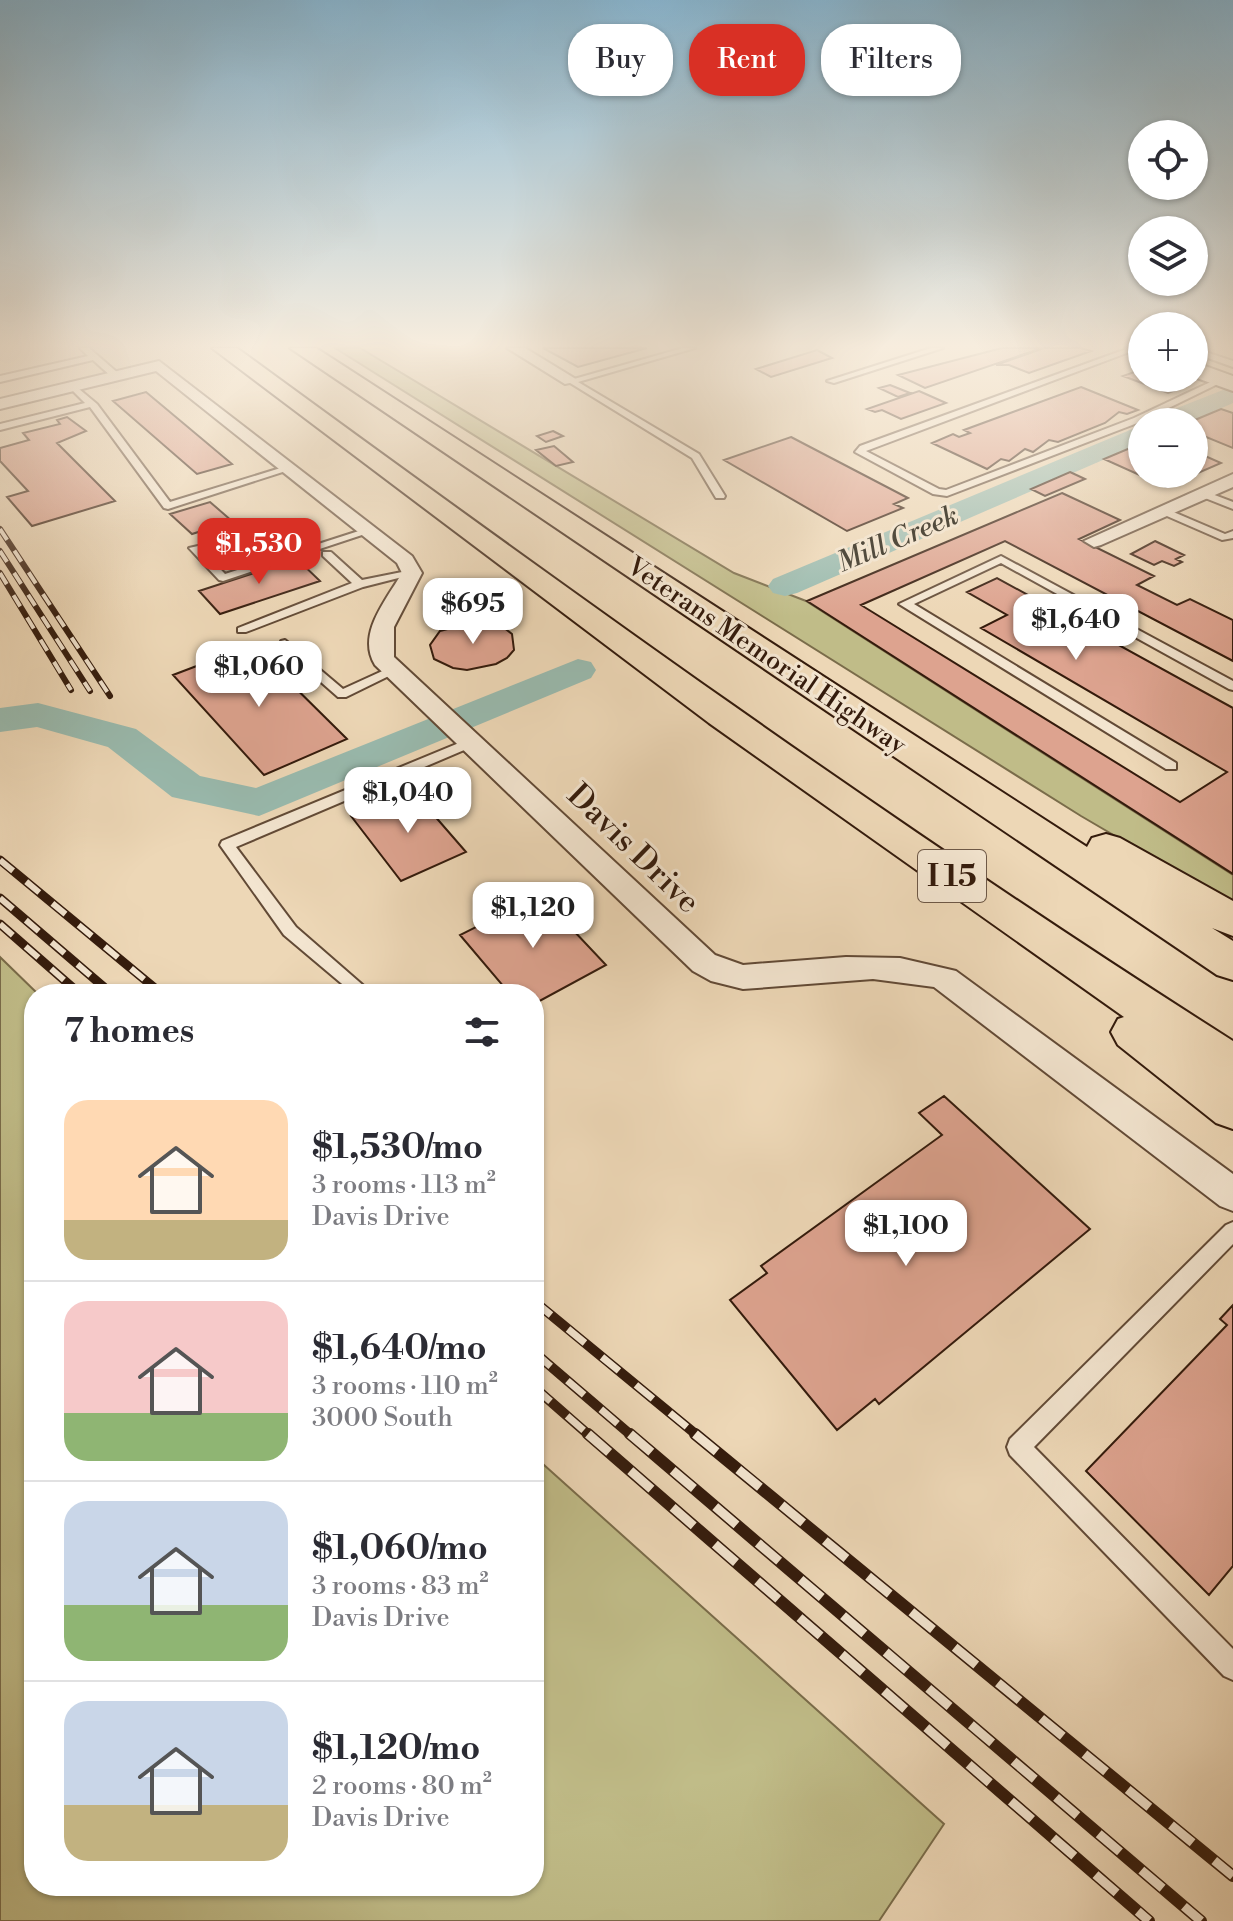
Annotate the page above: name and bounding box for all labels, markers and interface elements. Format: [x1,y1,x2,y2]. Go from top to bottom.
chip: Buy [568,24,673,96]
chip: Rent [689,24,805,96]
chip: Filters [821,24,961,96]
map controls [1128,120,1208,488]
button: locate [1128,120,1208,200]
button: layers [1128,216,1208,296]
button: + [1128,312,1208,392]
button: − [1128,408,1208,488]
water label: Mill Creek [832,498,964,581]
pin: $1,530 [194,518,324,586]
text: $1,530 [216,528,302,560]
street label: Veterans Memorial Highway [620,550,913,762]
pin: $695 [426,578,520,646]
text: $695 [441,588,505,620]
pin: $1,640 [1011,594,1141,662]
text: $1,640 [1031,604,1121,636]
pin: $1,060 [194,641,324,709]
text: $1,060 [214,651,304,683]
pin: $1,040 [343,767,473,835]
street label: Davis Drive [558,775,708,922]
text: $1,040 [362,777,454,809]
road number: I 15 [918,850,986,902]
pin: $1,120 [468,882,598,950]
text: $1,120 [491,892,575,924]
icon: filters [460,1010,504,1054]
text: 7 homes [64,1011,194,1053]
text: $1,530/mo [312,1127,483,1169]
icon: home [128,1132,224,1228]
text: 3 rooms · 113 m² [312,1169,496,1201]
pin: $1,100 [841,1200,971,1268]
text: Davis Drive [312,1201,450,1233]
text: $1,100 [863,1210,949,1242]
text: $1,640/mo [312,1328,486,1370]
icon: home [128,1333,224,1429]
text: 3 rooms · 110 m² [312,1370,498,1402]
text: 3000 South [312,1402,453,1434]
text: $1,060/mo [312,1528,488,1570]
icon: home [128,1533,224,1629]
text: 3 rooms · 83 m² [312,1570,489,1602]
text: Davis Drive [312,1602,450,1634]
text: $1,120/mo [312,1728,480,1770]
icon: home [128,1733,224,1829]
text: 2 rooms · 80 m² [312,1770,492,1802]
text: Davis Drive [312,1802,450,1834]

